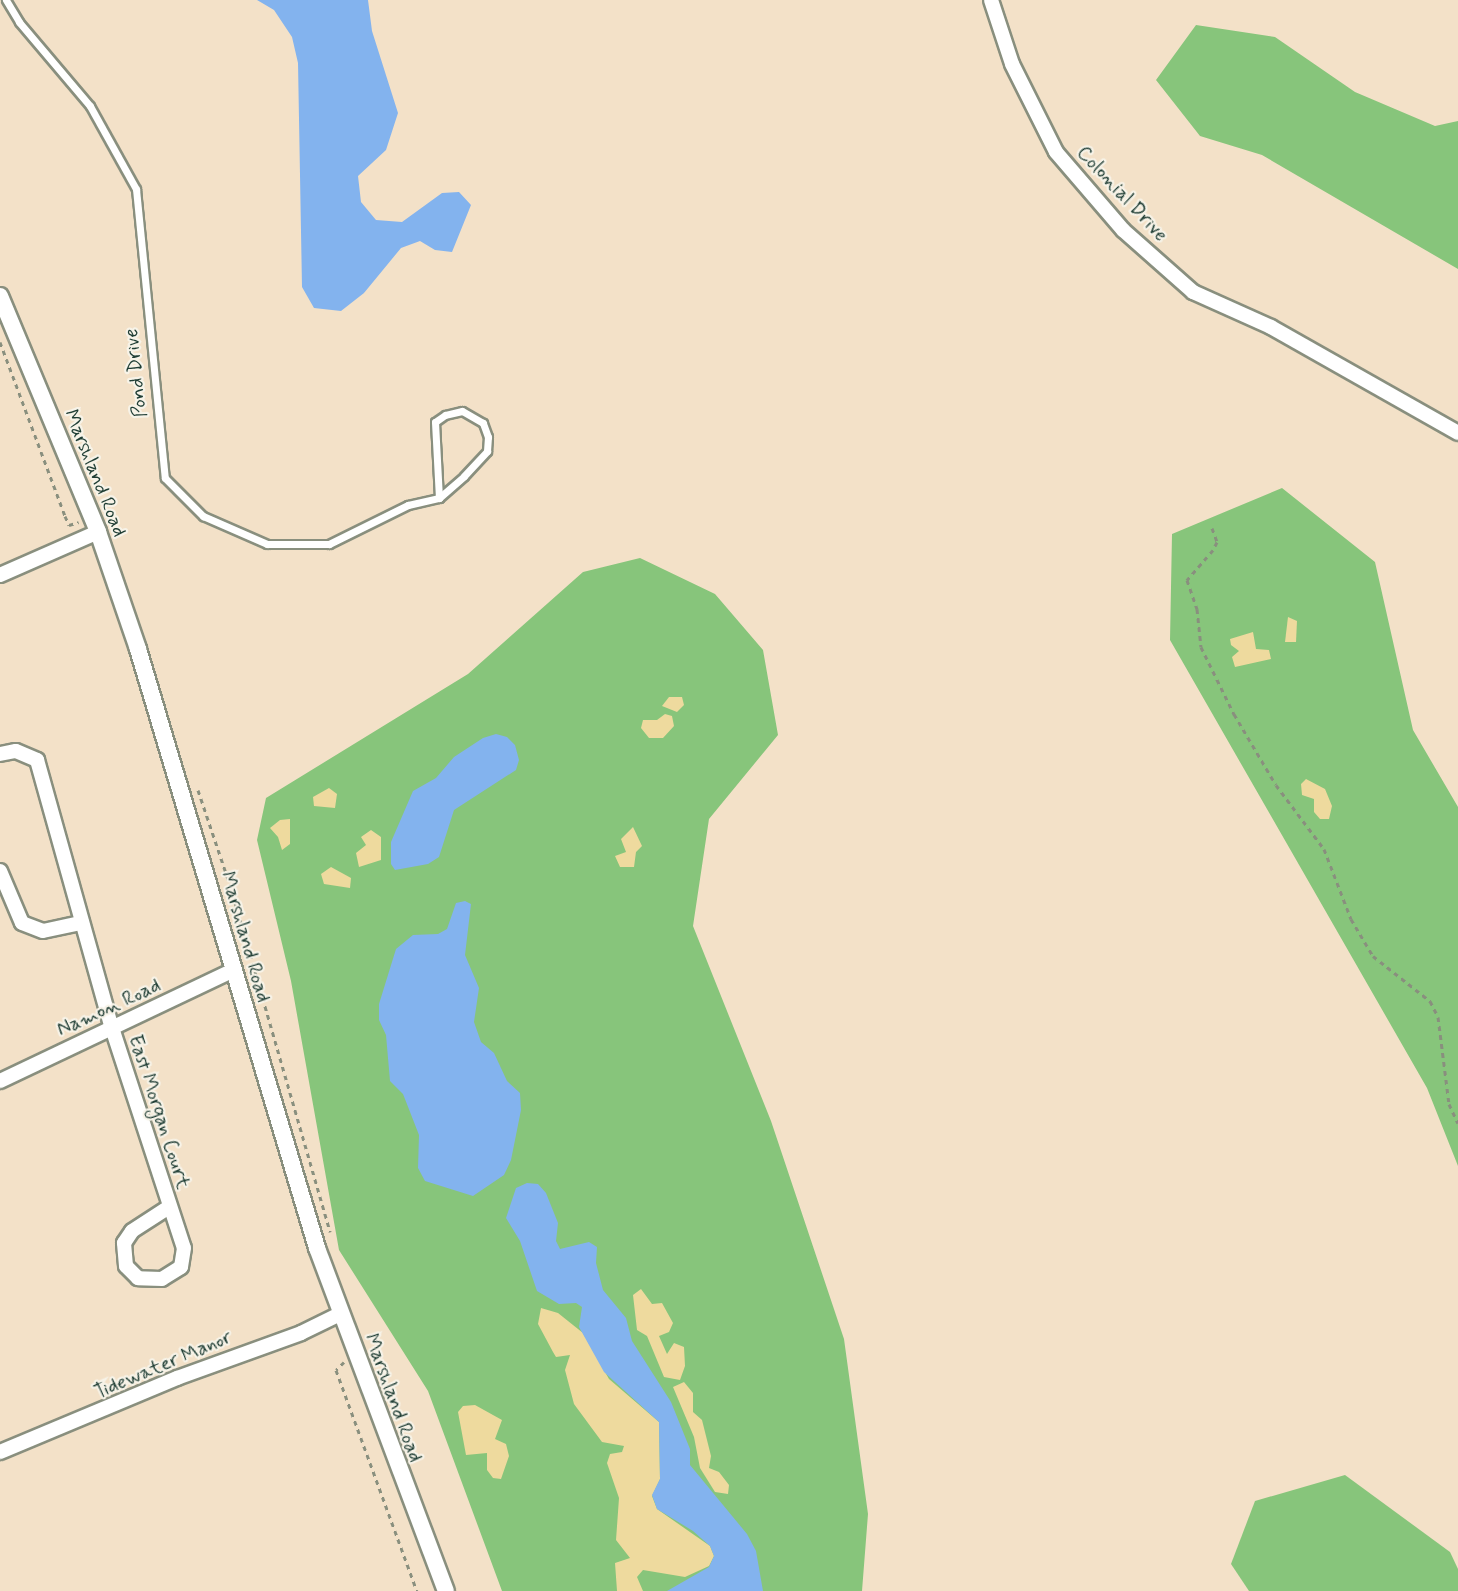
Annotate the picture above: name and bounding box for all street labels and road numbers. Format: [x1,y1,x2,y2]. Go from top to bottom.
street label: Colonial Drive [1072,141,1172,247]
street label: Pond Drive [119,327,153,419]
street label: Marshland Road [59,406,131,540]
street label: Marshland Road [215,869,275,1005]
street label: Namon Road [53,973,165,1043]
street label: East Morgan Court [123,1033,195,1191]
street label: Tidewater Manor [89,1325,237,1405]
street label: Marshland Road [359,1330,427,1466]

